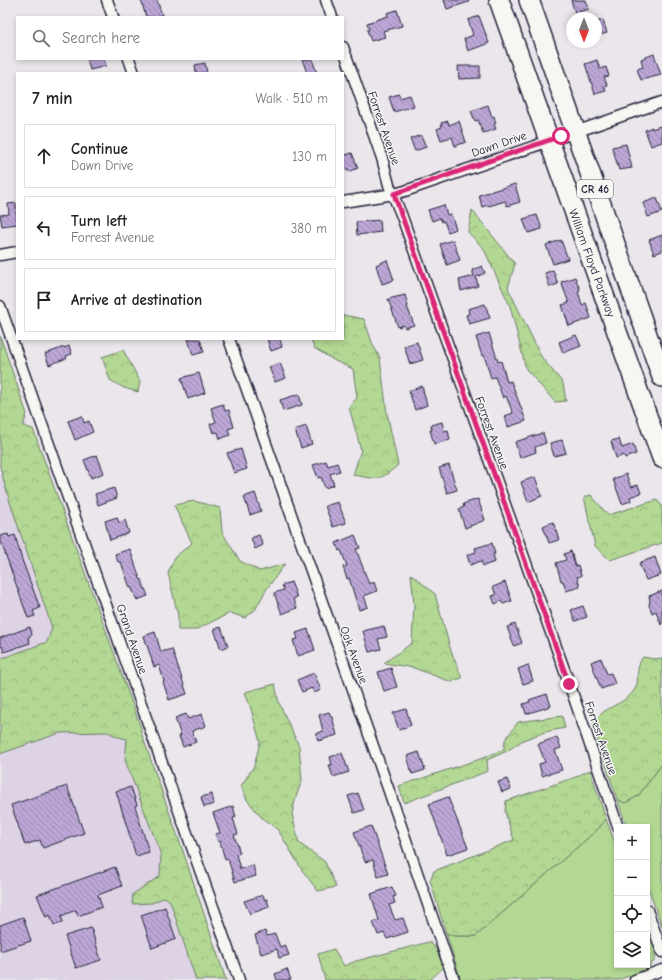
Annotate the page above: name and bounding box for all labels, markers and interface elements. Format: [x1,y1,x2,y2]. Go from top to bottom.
north arrow [566,12,602,48]
search box [16,16,344,60]
icon: search [30,27,52,49]
text: Search here [62,29,140,47]
text: 7 min [32,89,73,108]
street label: Forrest Avenue [365,89,403,167]
text: Walk · 510 m [256,91,328,106]
route start [552,127,570,145]
street label: Dawn Drive [470,128,528,160]
text: Continue [71,140,128,158]
icon: ahead [33,145,55,167]
text: 130 m [292,149,327,164]
text: Dawn Drive [71,158,133,173]
road number: CR 46 [577,180,613,198]
street label: William Floyd Parkway [566,207,618,320]
text: Turn left [71,212,127,230]
icon: left [33,217,55,239]
text: 380 m [291,221,327,236]
text: Forrest Avenue [71,230,154,245]
icon: arrive [33,289,55,311]
text: Arrive at destination [71,291,202,309]
street label: Forrest Avenue [472,394,512,472]
street label: Grand Avenue [114,602,150,676]
street label: Oak Avenue [337,624,371,686]
route end [560,675,578,693]
street label: Forrest Avenue [582,699,620,777]
map controls [614,824,650,968]
button: + [614,824,650,860]
button: − [614,860,650,896]
button: locate [614,896,650,932]
button: layers [614,932,650,968]

